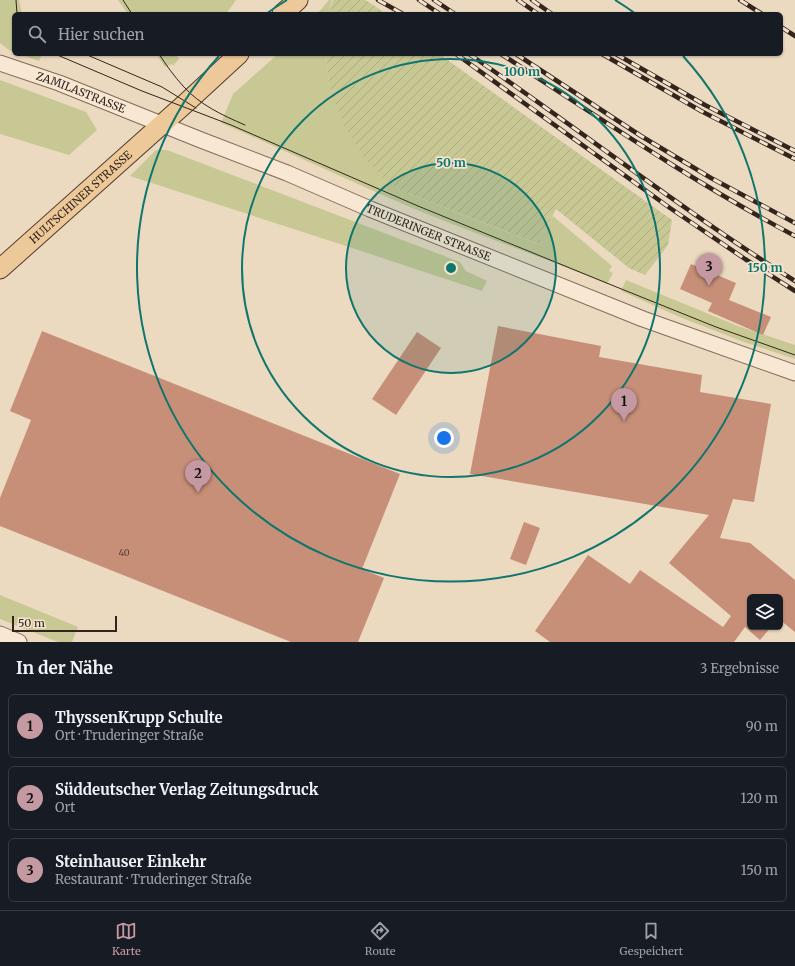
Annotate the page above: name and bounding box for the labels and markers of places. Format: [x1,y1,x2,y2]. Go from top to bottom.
pin: 3 [696,253,722,286]
centre of rings [444,261,458,275]
pin: 1 [611,388,637,421]
pin: 2 [185,460,211,493]

